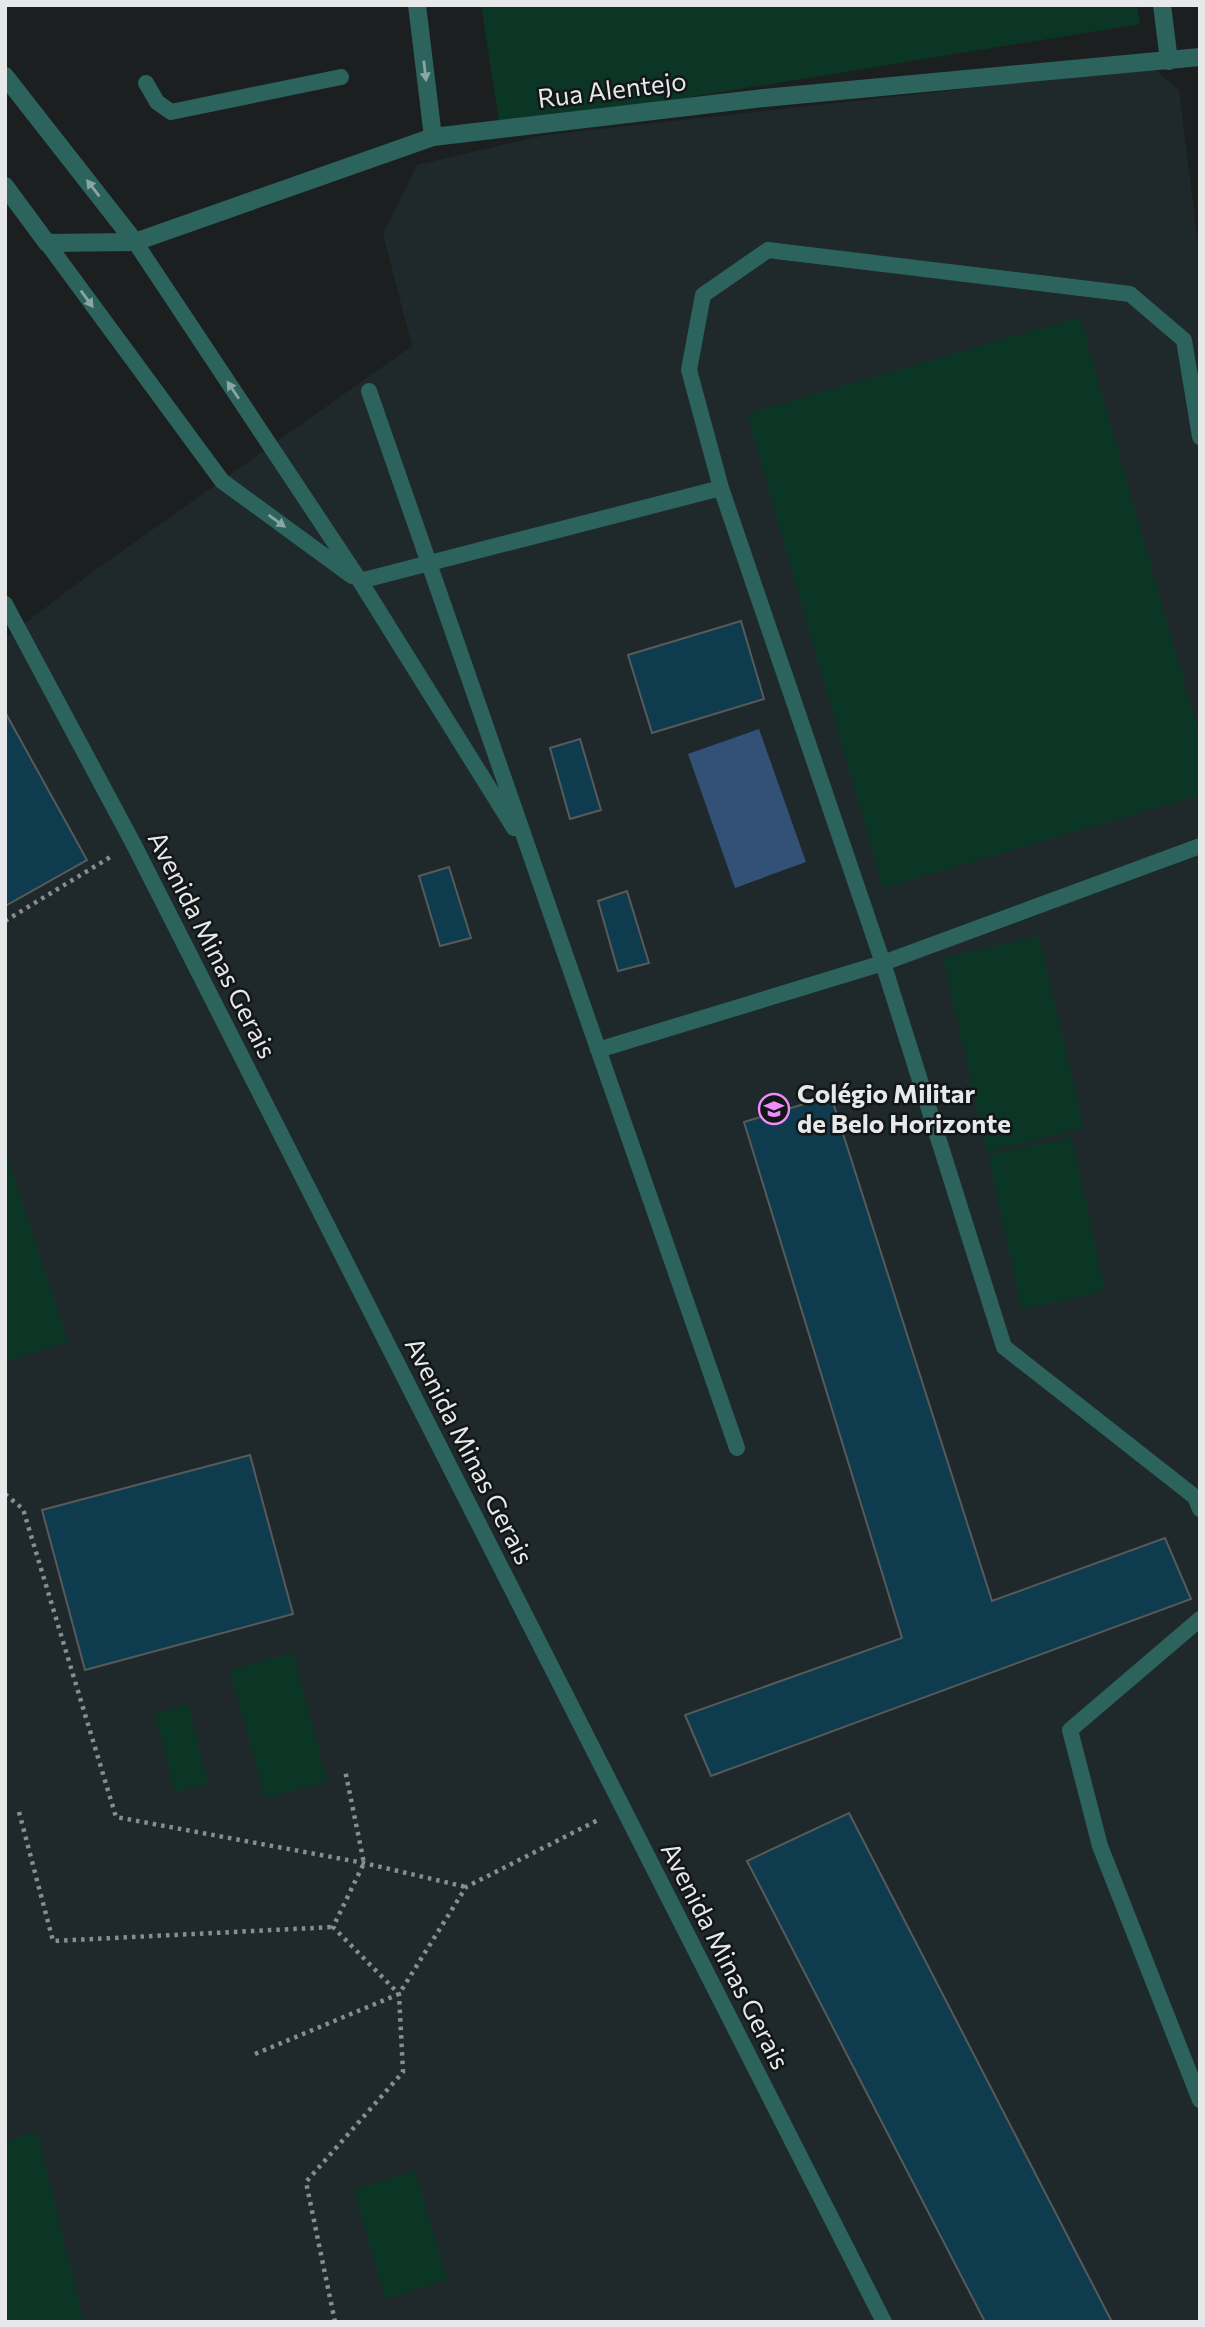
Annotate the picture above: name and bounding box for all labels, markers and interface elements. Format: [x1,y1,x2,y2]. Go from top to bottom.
one-way arrow [420,60,431,82]
street label: Rua Alentejo [536,64,688,113]
one-way arrow [85,180,100,198]
one-way arrow [79,290,93,308]
one-way arrow [226,380,239,400]
one-way arrow [268,514,286,528]
street label: Avenida Minas Gerais [143,826,284,1063]
place label: Colégio Militar de Belo Horizonte [797,1077,1011,1138]
school or university icon: Colégio Militar de Belo Horizonte [757,1092,791,1126]
street label: Avenida Minas Gerais [400,1332,541,1569]
street label: Avenida Minas Gerais [656,1837,797,2074]

